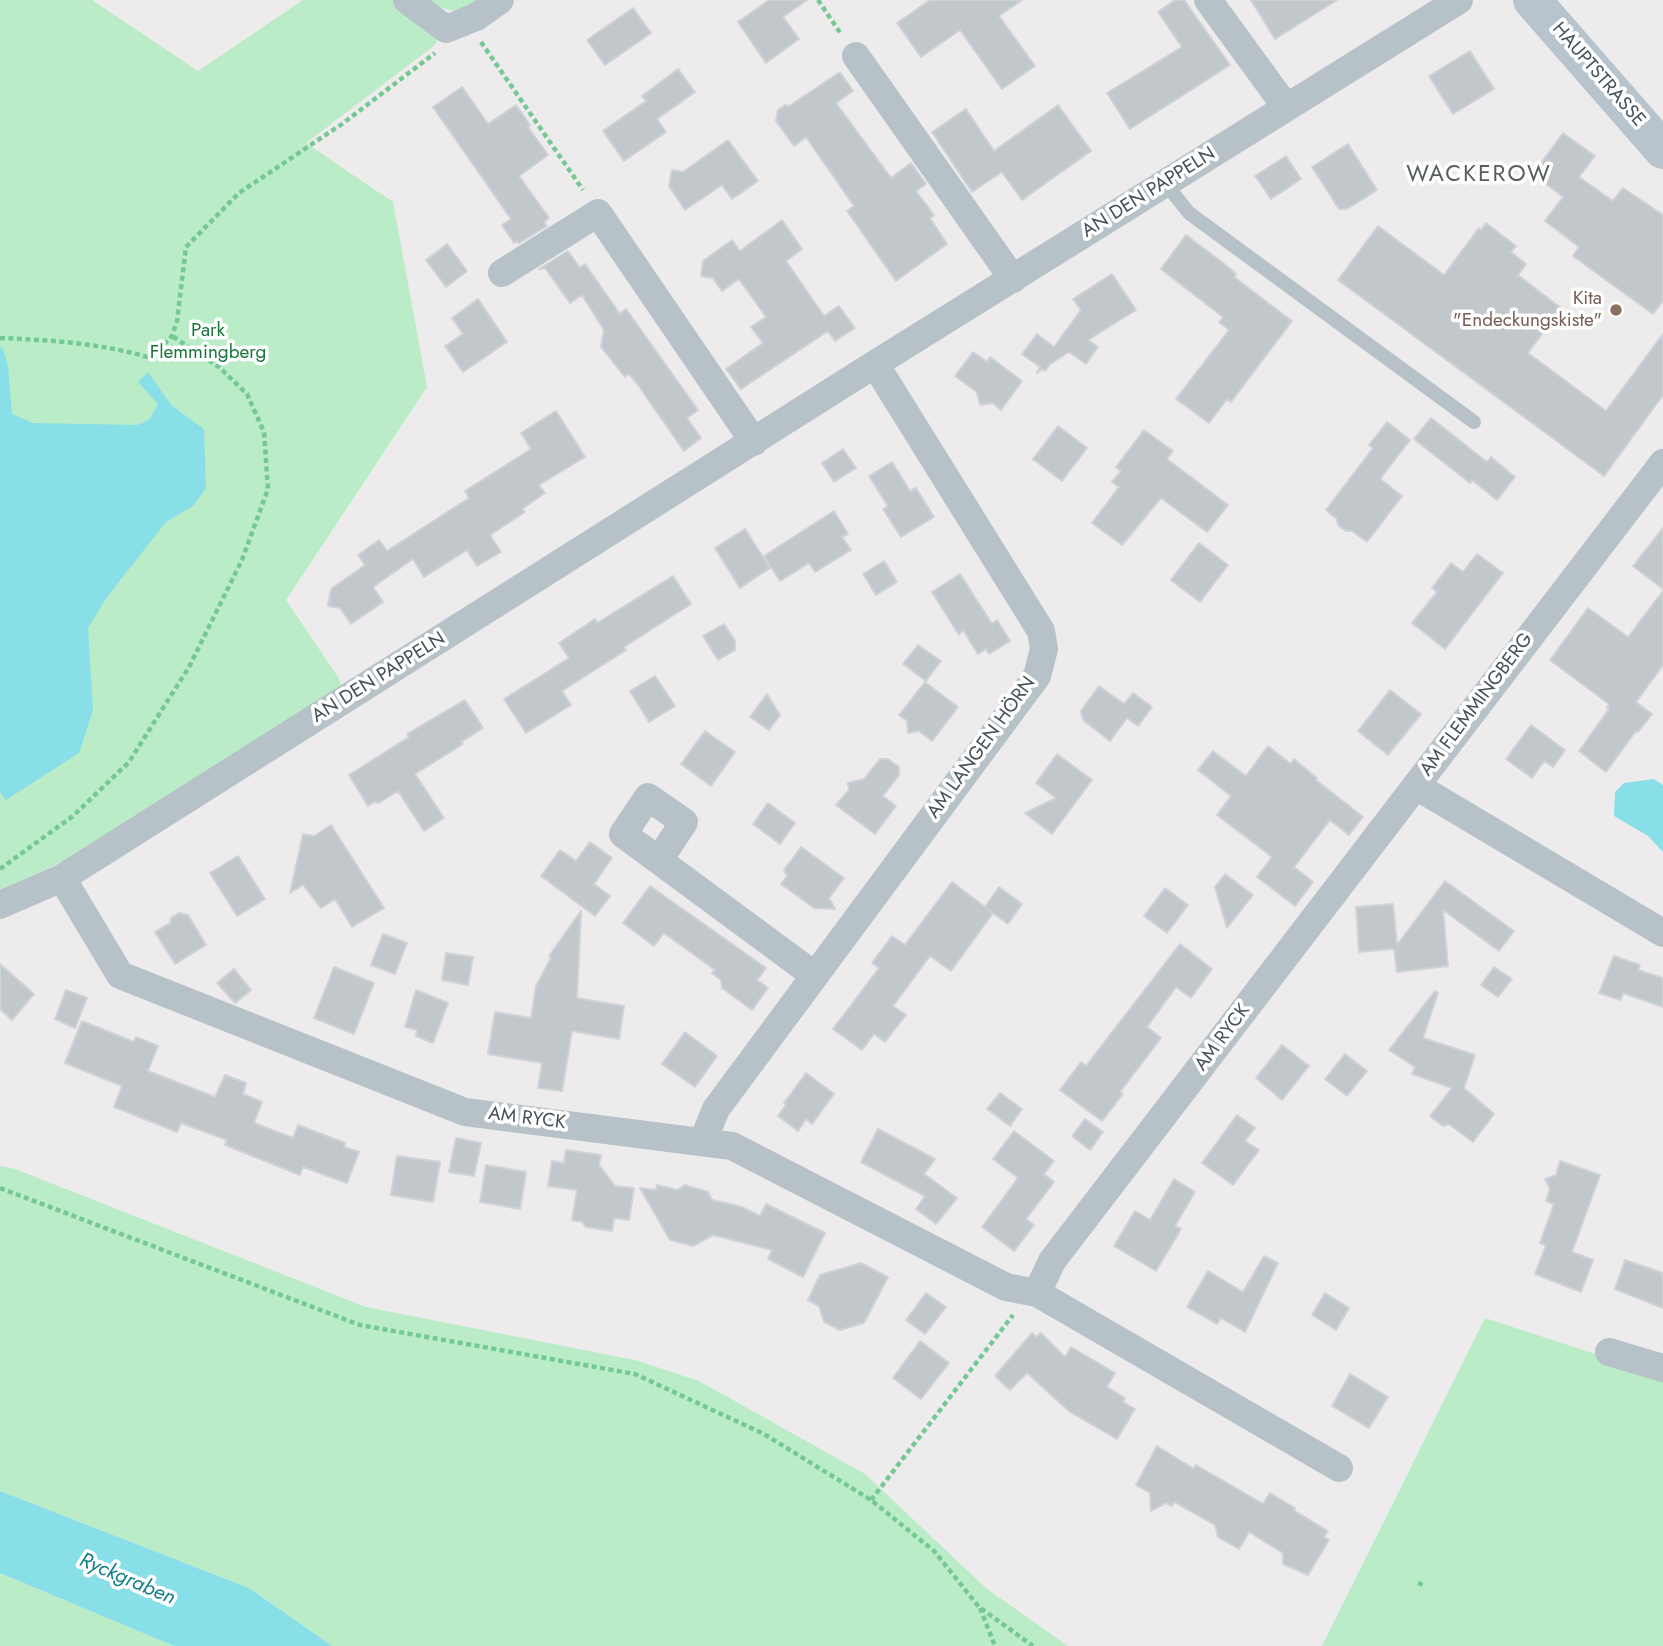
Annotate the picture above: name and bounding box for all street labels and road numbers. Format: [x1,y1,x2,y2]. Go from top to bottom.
street label: HAUPTSTRASSE [1547,18,1649,132]
street label: AN DEN PAPPELN [1078,143,1220,243]
street label: AN DEN PAPPELN [308,628,450,728]
street label: AM FLEMMINGBERG [1416,629,1538,781]
street label: AM LANGEN HÖRN [923,673,1041,823]
street label: AM RYCK [1191,1000,1255,1076]
street label: AM RYCK [487,1103,567,1135]

